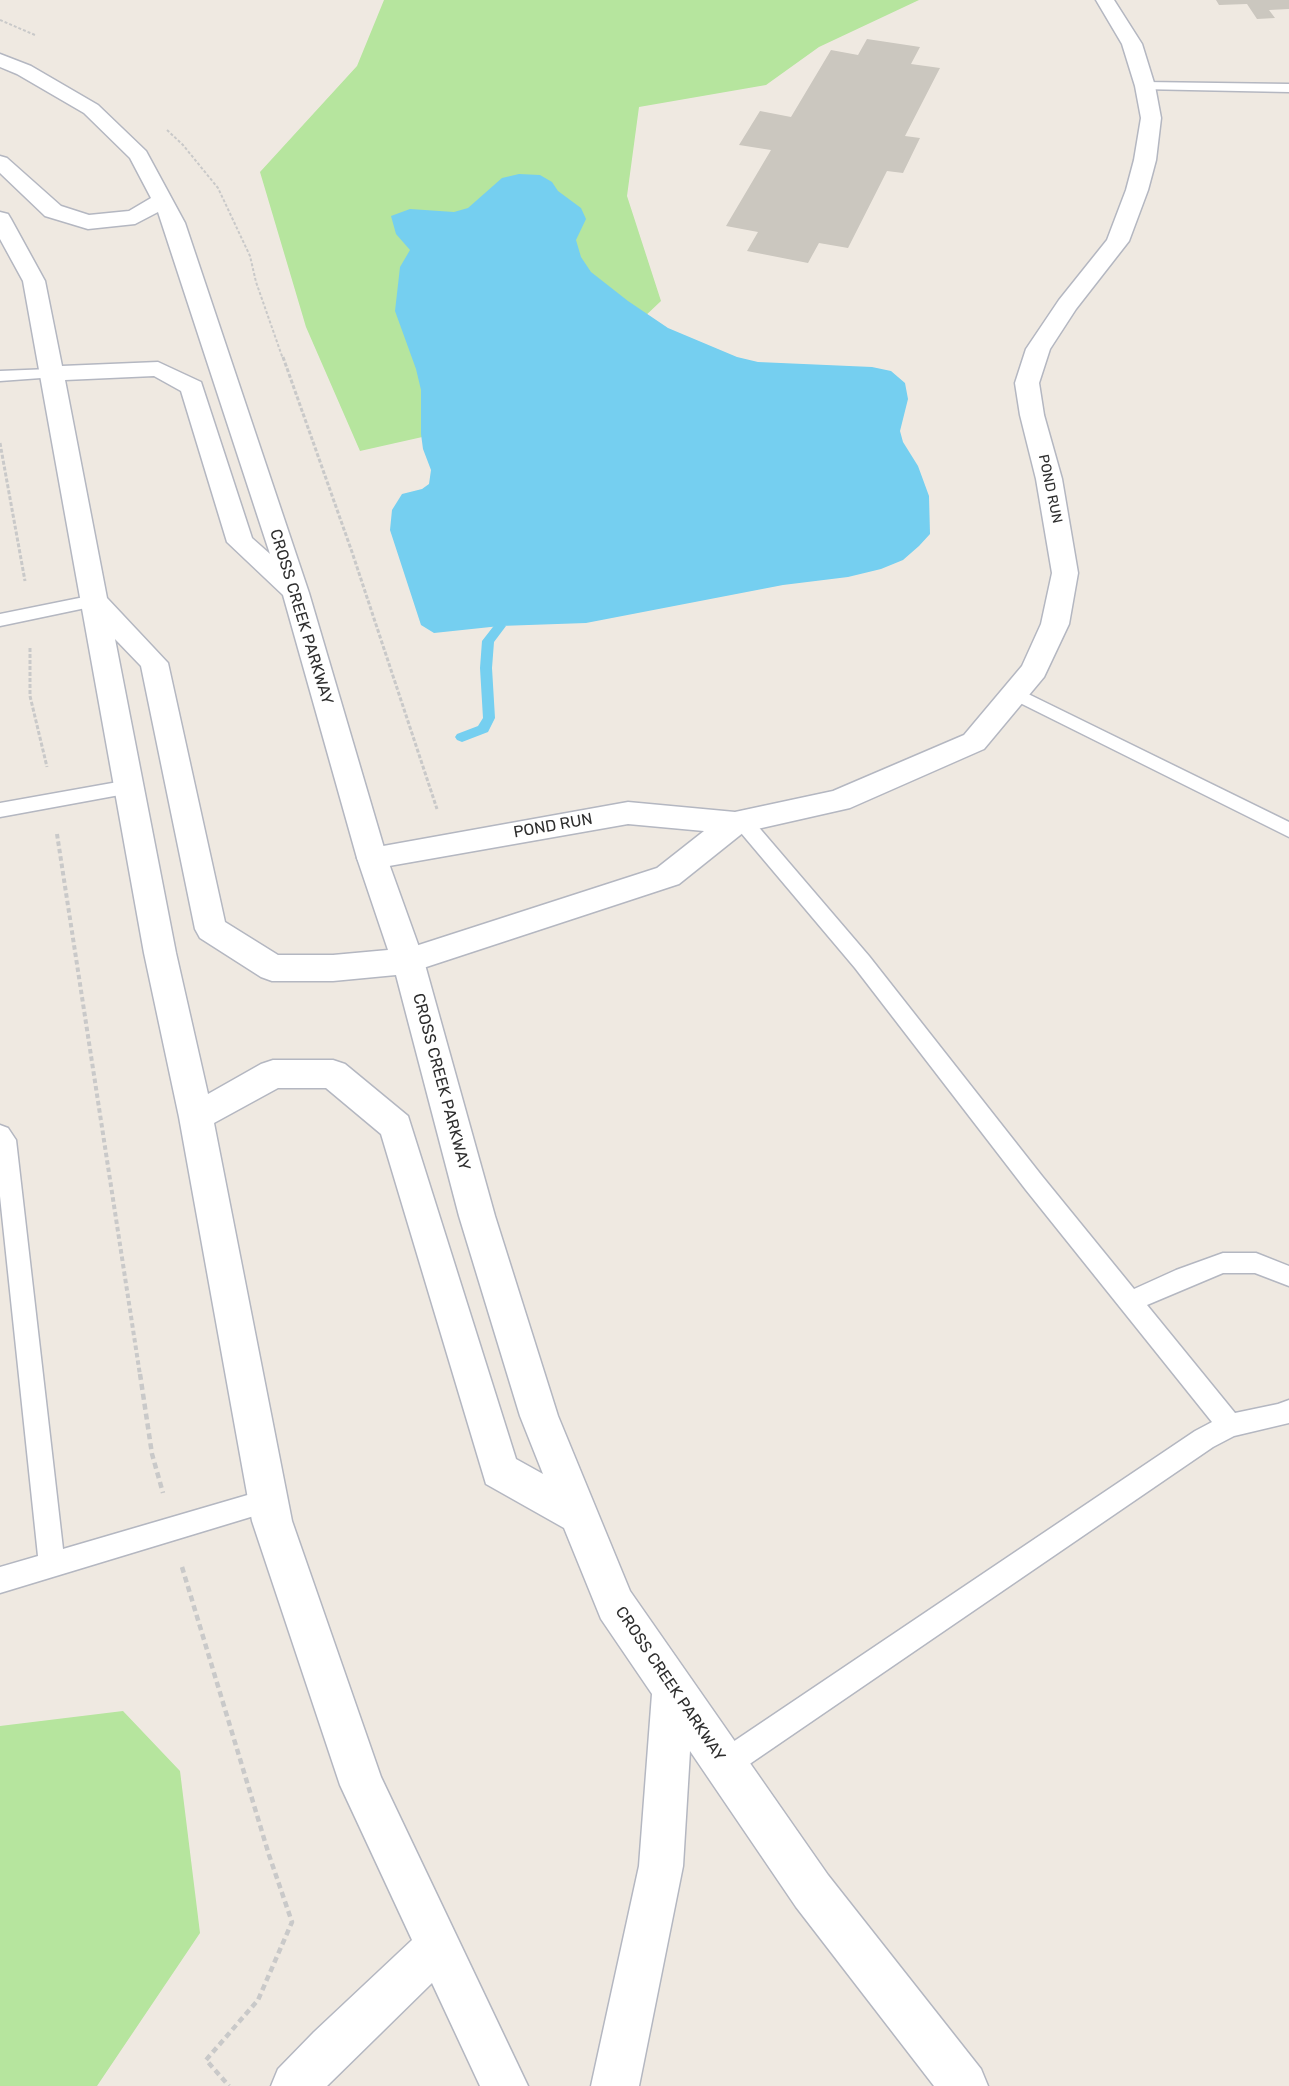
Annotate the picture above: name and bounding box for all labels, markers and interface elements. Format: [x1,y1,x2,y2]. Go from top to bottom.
street label: POND RUN [1035,453,1065,525]
street label: CROSS CREEK PARKWAY [265,527,337,707]
street label: POND RUN [512,810,594,842]
street label: CROSS CREEK PARKWAY [408,991,474,1173]
street label: CROSS CREEK PARKWAY [611,1603,729,1765]

